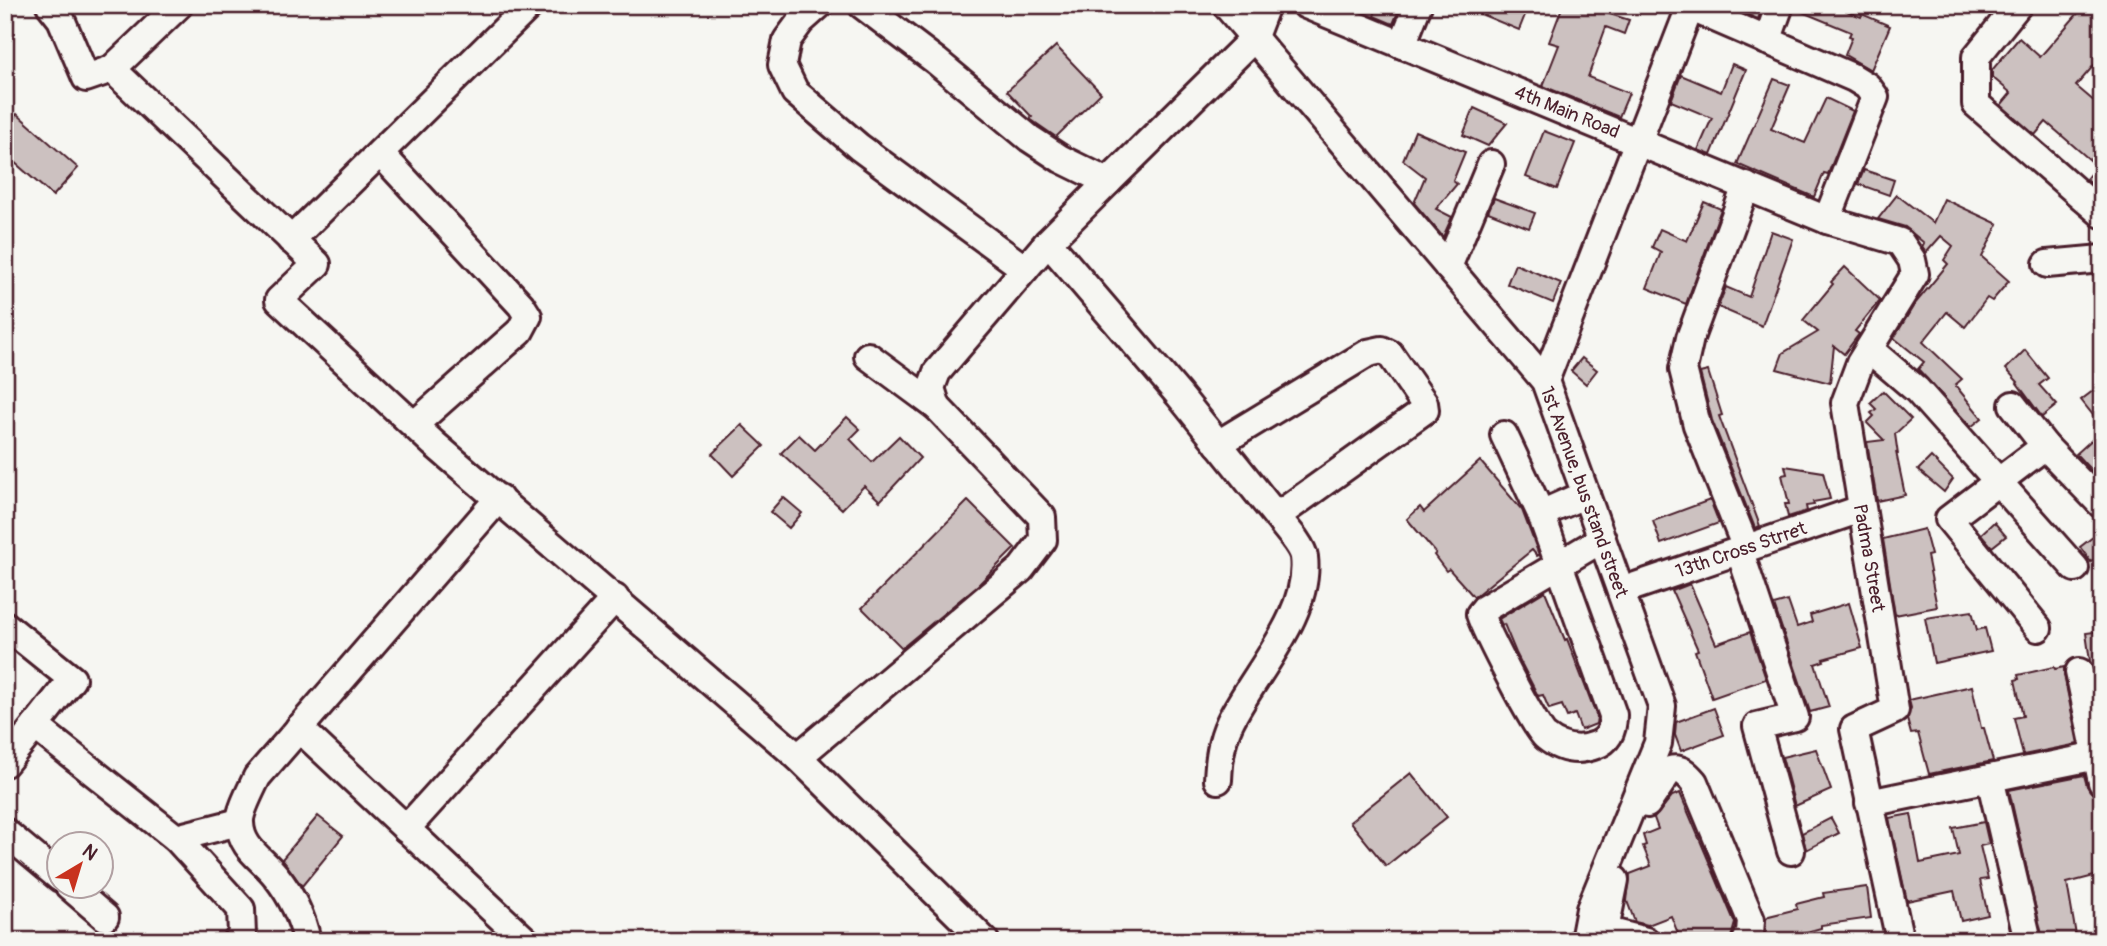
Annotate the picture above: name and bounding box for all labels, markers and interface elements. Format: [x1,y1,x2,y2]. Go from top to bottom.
street label: 4th Main Road [1511,80,1623,144]
street label: 1st Avenue, bus stand street [1535,383,1634,601]
street label: Padma Street [1848,502,1890,614]
street label: 13th Cross Strret [1672,516,1810,584]
north arrow [46,830,116,900]
text: N [77,839,102,866]

